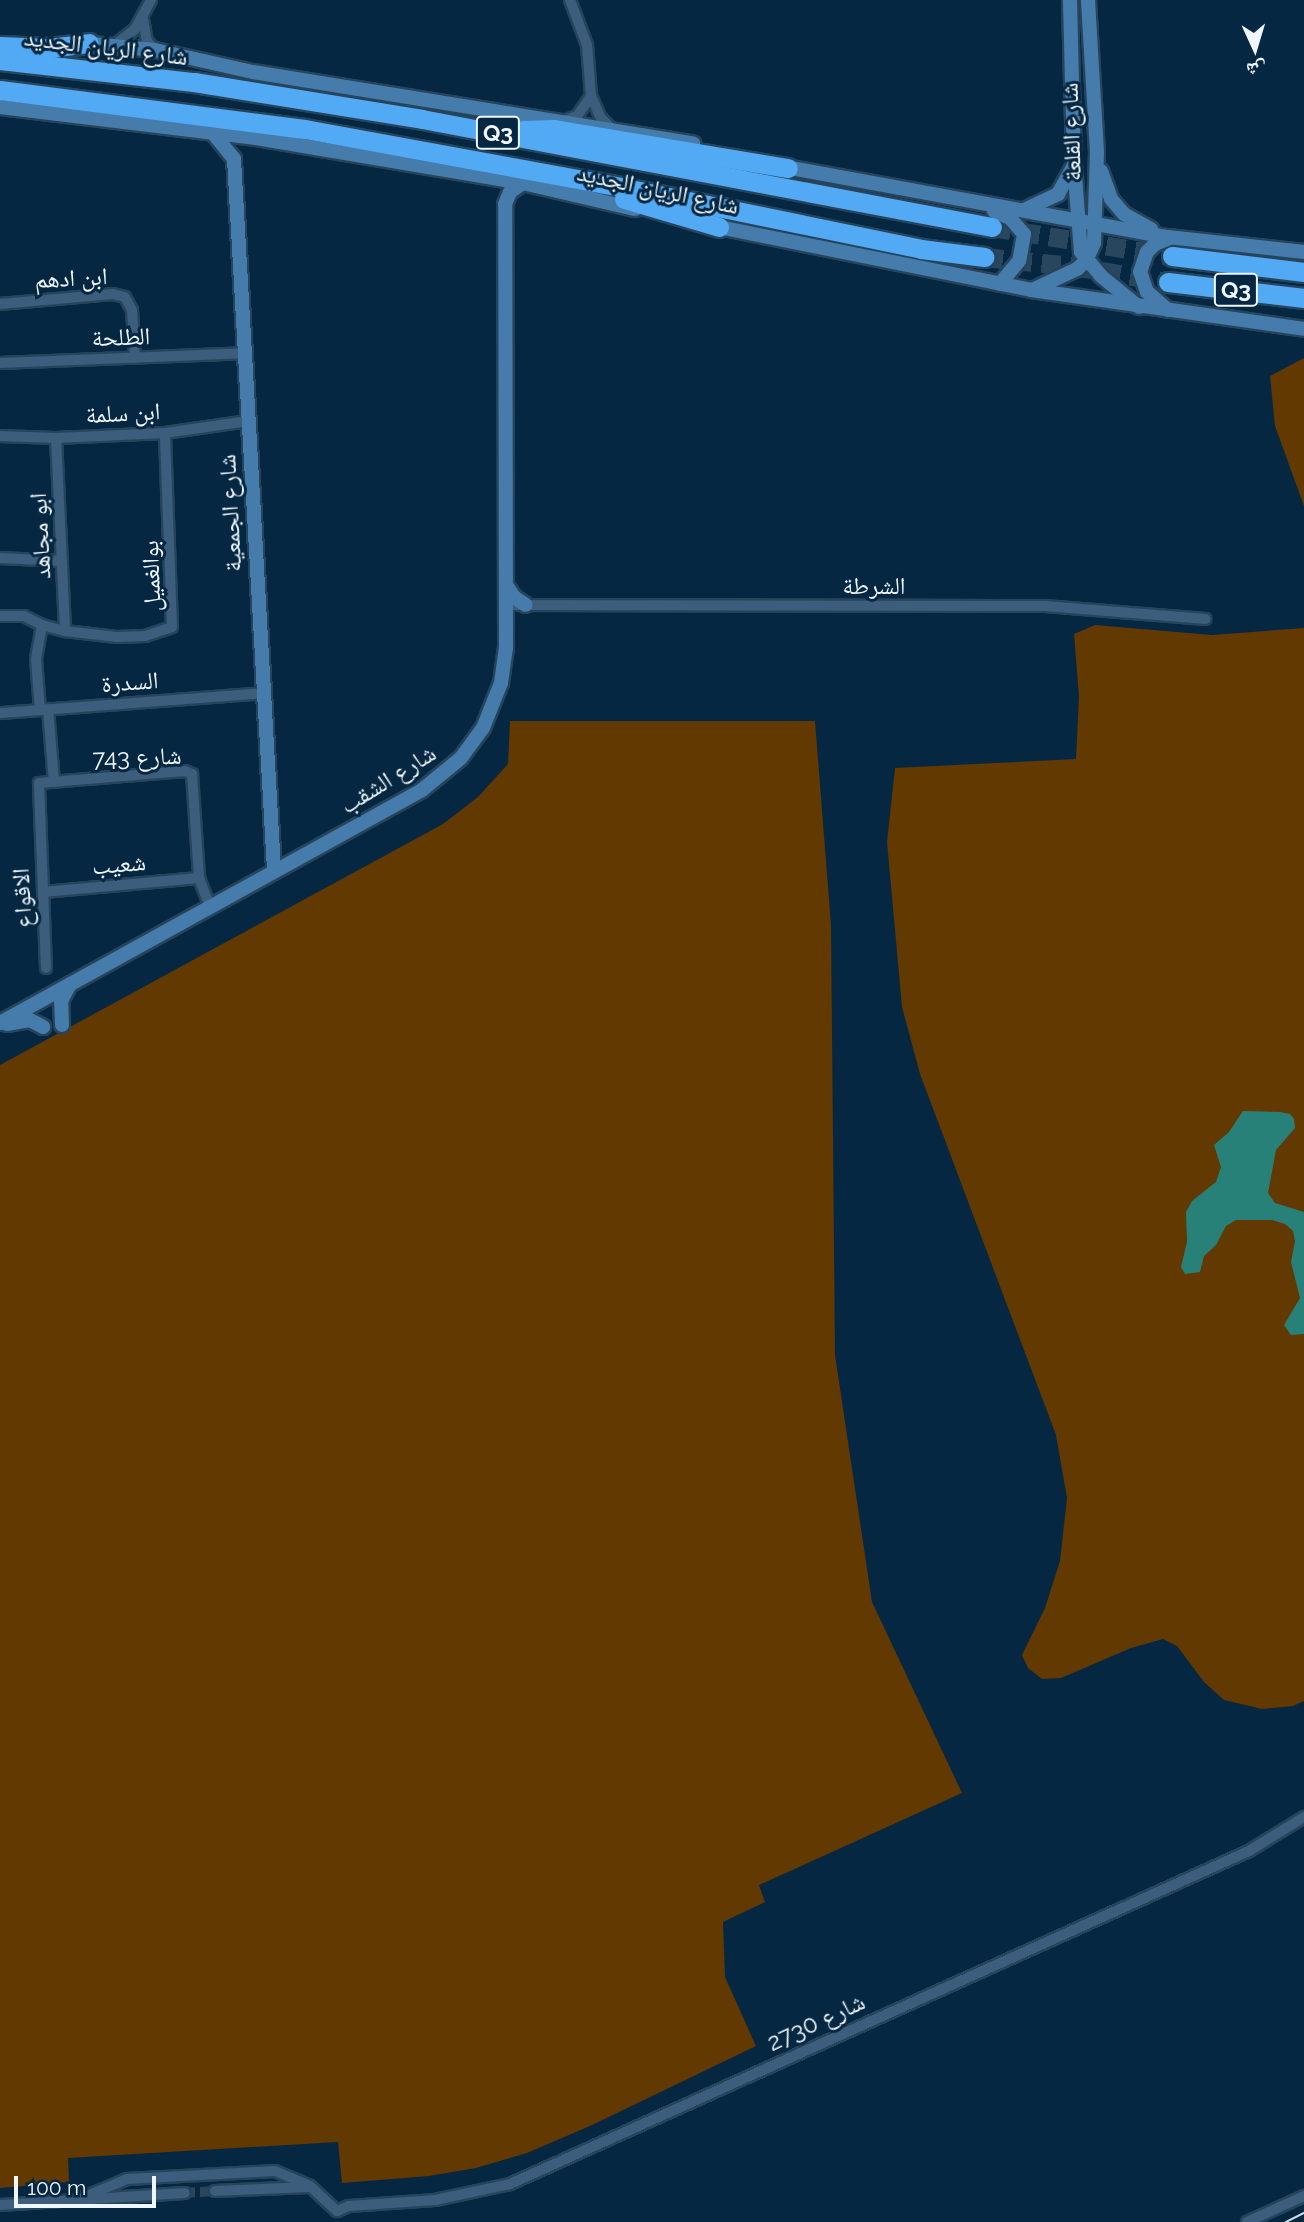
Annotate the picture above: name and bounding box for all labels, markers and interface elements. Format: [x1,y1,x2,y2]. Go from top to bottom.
north arrow [1220,14,1290,84]
street label: شارع الريان الجديد [23,23,189,71]
text: ش [1246,58,1267,82]
street label: شارع القلعة [1055,82,1087,182]
road number: Q3 [475,114,521,152]
street label: شارع الريان الجديد [575,158,741,220]
street label: ابن ادهم [34,262,108,294]
road number: Q3 [1213,270,1259,310]
street label: الطلحة [91,322,151,352]
street label: ابن سلمة [85,397,161,429]
street label: شارع الجمعية [213,453,247,573]
street label: ابو مجاهد [23,492,57,580]
street label: بوالغميل [135,540,167,612]
street label: الشرطة [842,572,906,600]
street label: السدرة [100,666,160,698]
street label: شارع الشقب [335,738,441,820]
street label: شارع 743 [92,741,182,773]
street label: شعيب [91,847,147,881]
street label: الاقواع [6,867,38,929]
street label: شارع 2730 [763,1987,869,2057]
scale bar [18,2162,159,2206]
text: 100 m [27,2175,86,2200]

